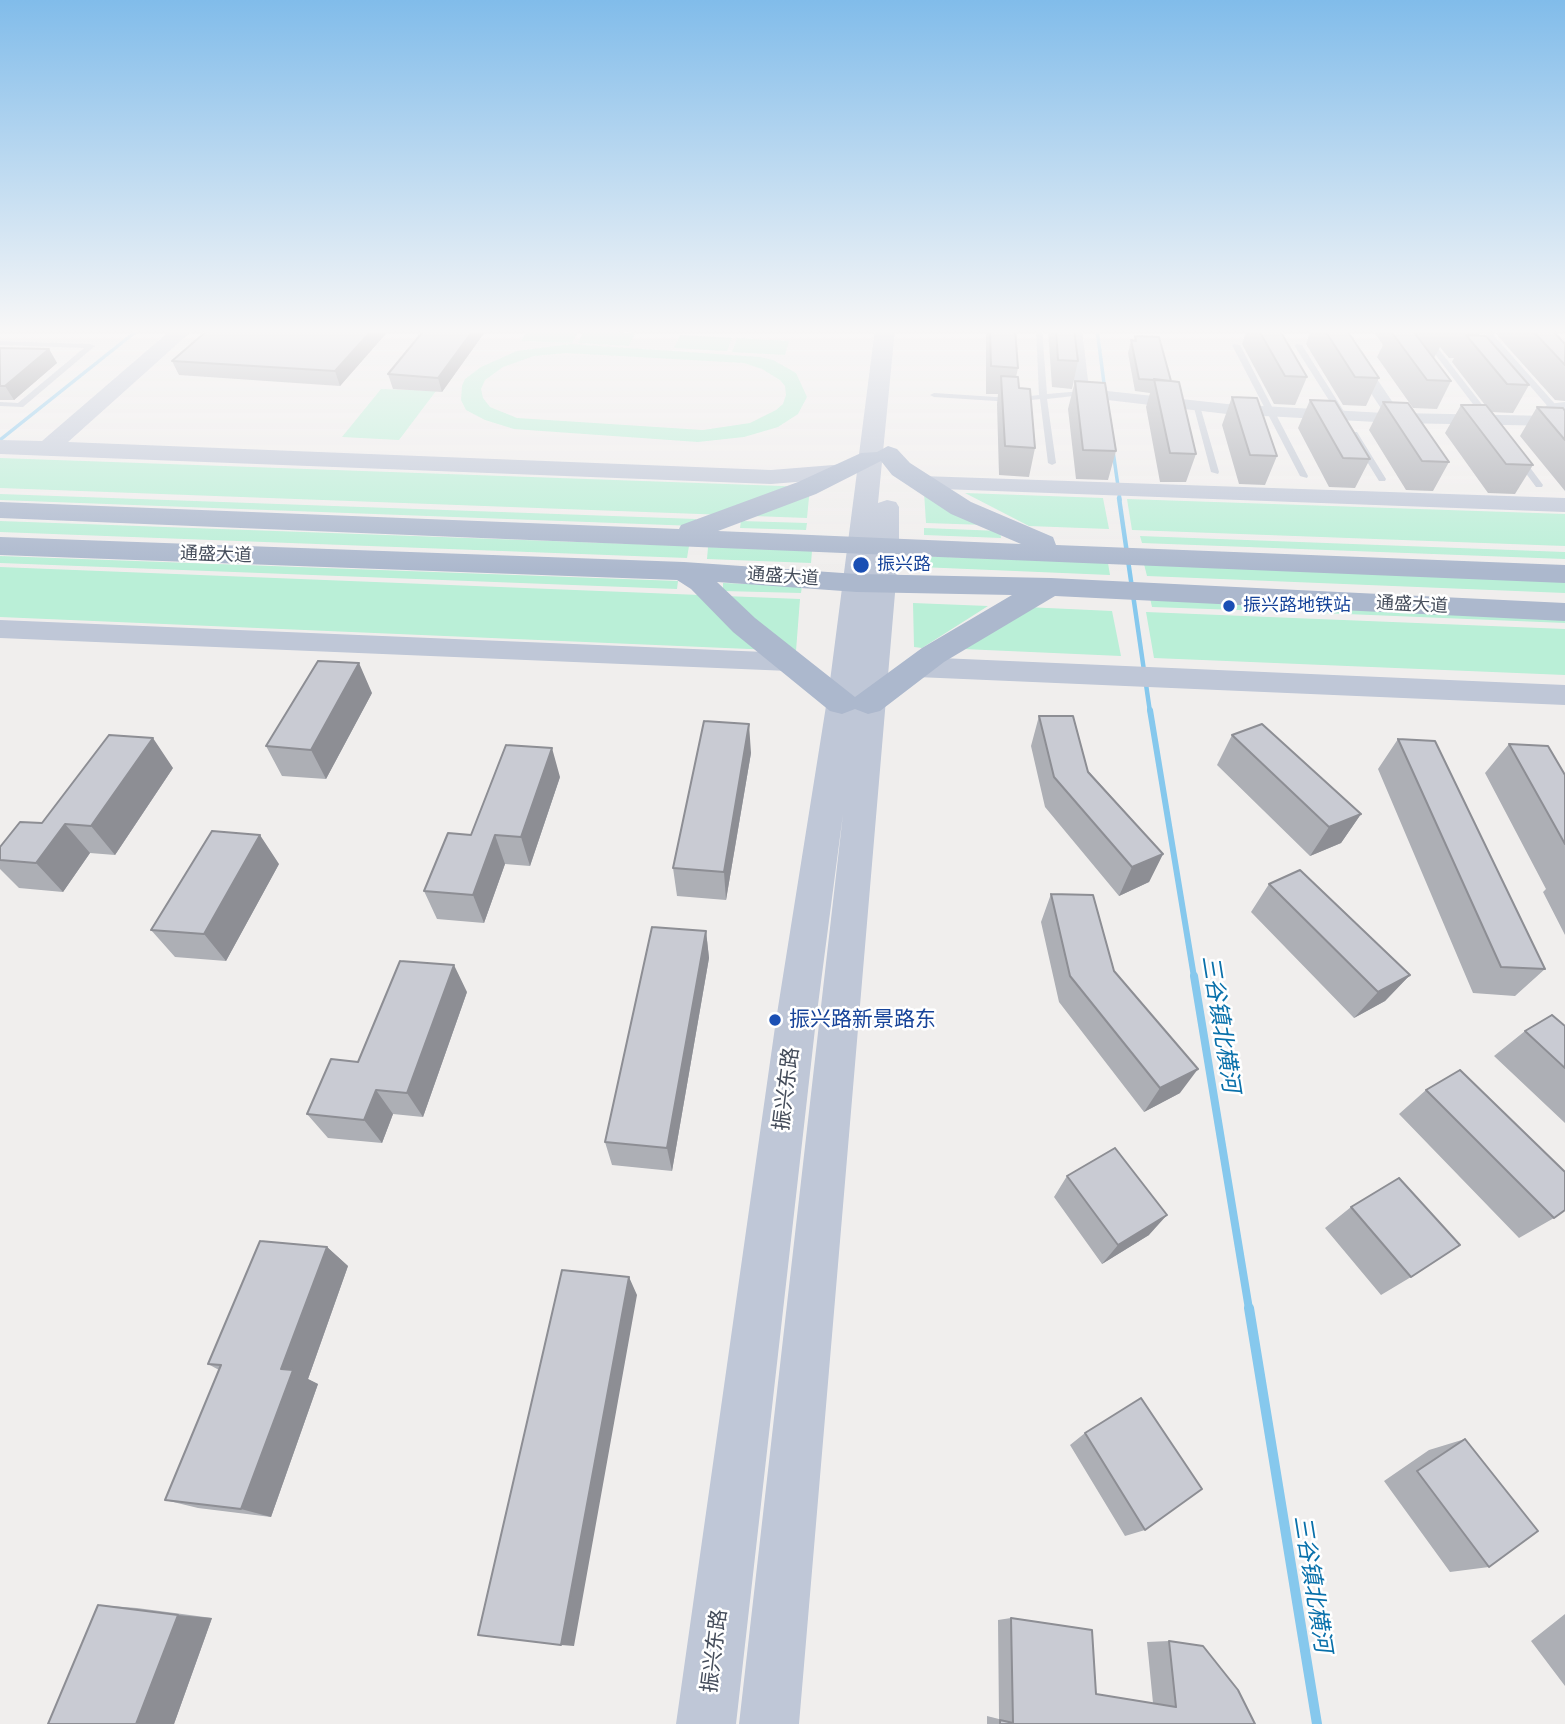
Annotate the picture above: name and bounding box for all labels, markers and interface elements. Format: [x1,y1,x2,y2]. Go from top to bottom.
street label: 通盛大道 [180,543,252,567]
place label: 振兴路 [877,554,931,576]
marker: 振兴路 [851,555,871,575]
street label: 通盛大道 [746,564,820,590]
street label: 通盛大道 [1375,592,1449,618]
place label: 振兴路地铁站 [1243,595,1351,617]
marker: 振兴路地铁站 [1221,598,1237,614]
water label: 三谷镇北横河 [1196,954,1244,1094]
place label: 振兴路新景路东 [789,1007,936,1033]
marker: 振兴路新景路东 [767,1012,783,1028]
street label: 振兴东路 [769,1046,805,1132]
water label: 三谷镇北横河 [1288,1514,1336,1654]
street label: 振兴东路 [697,1608,733,1694]

